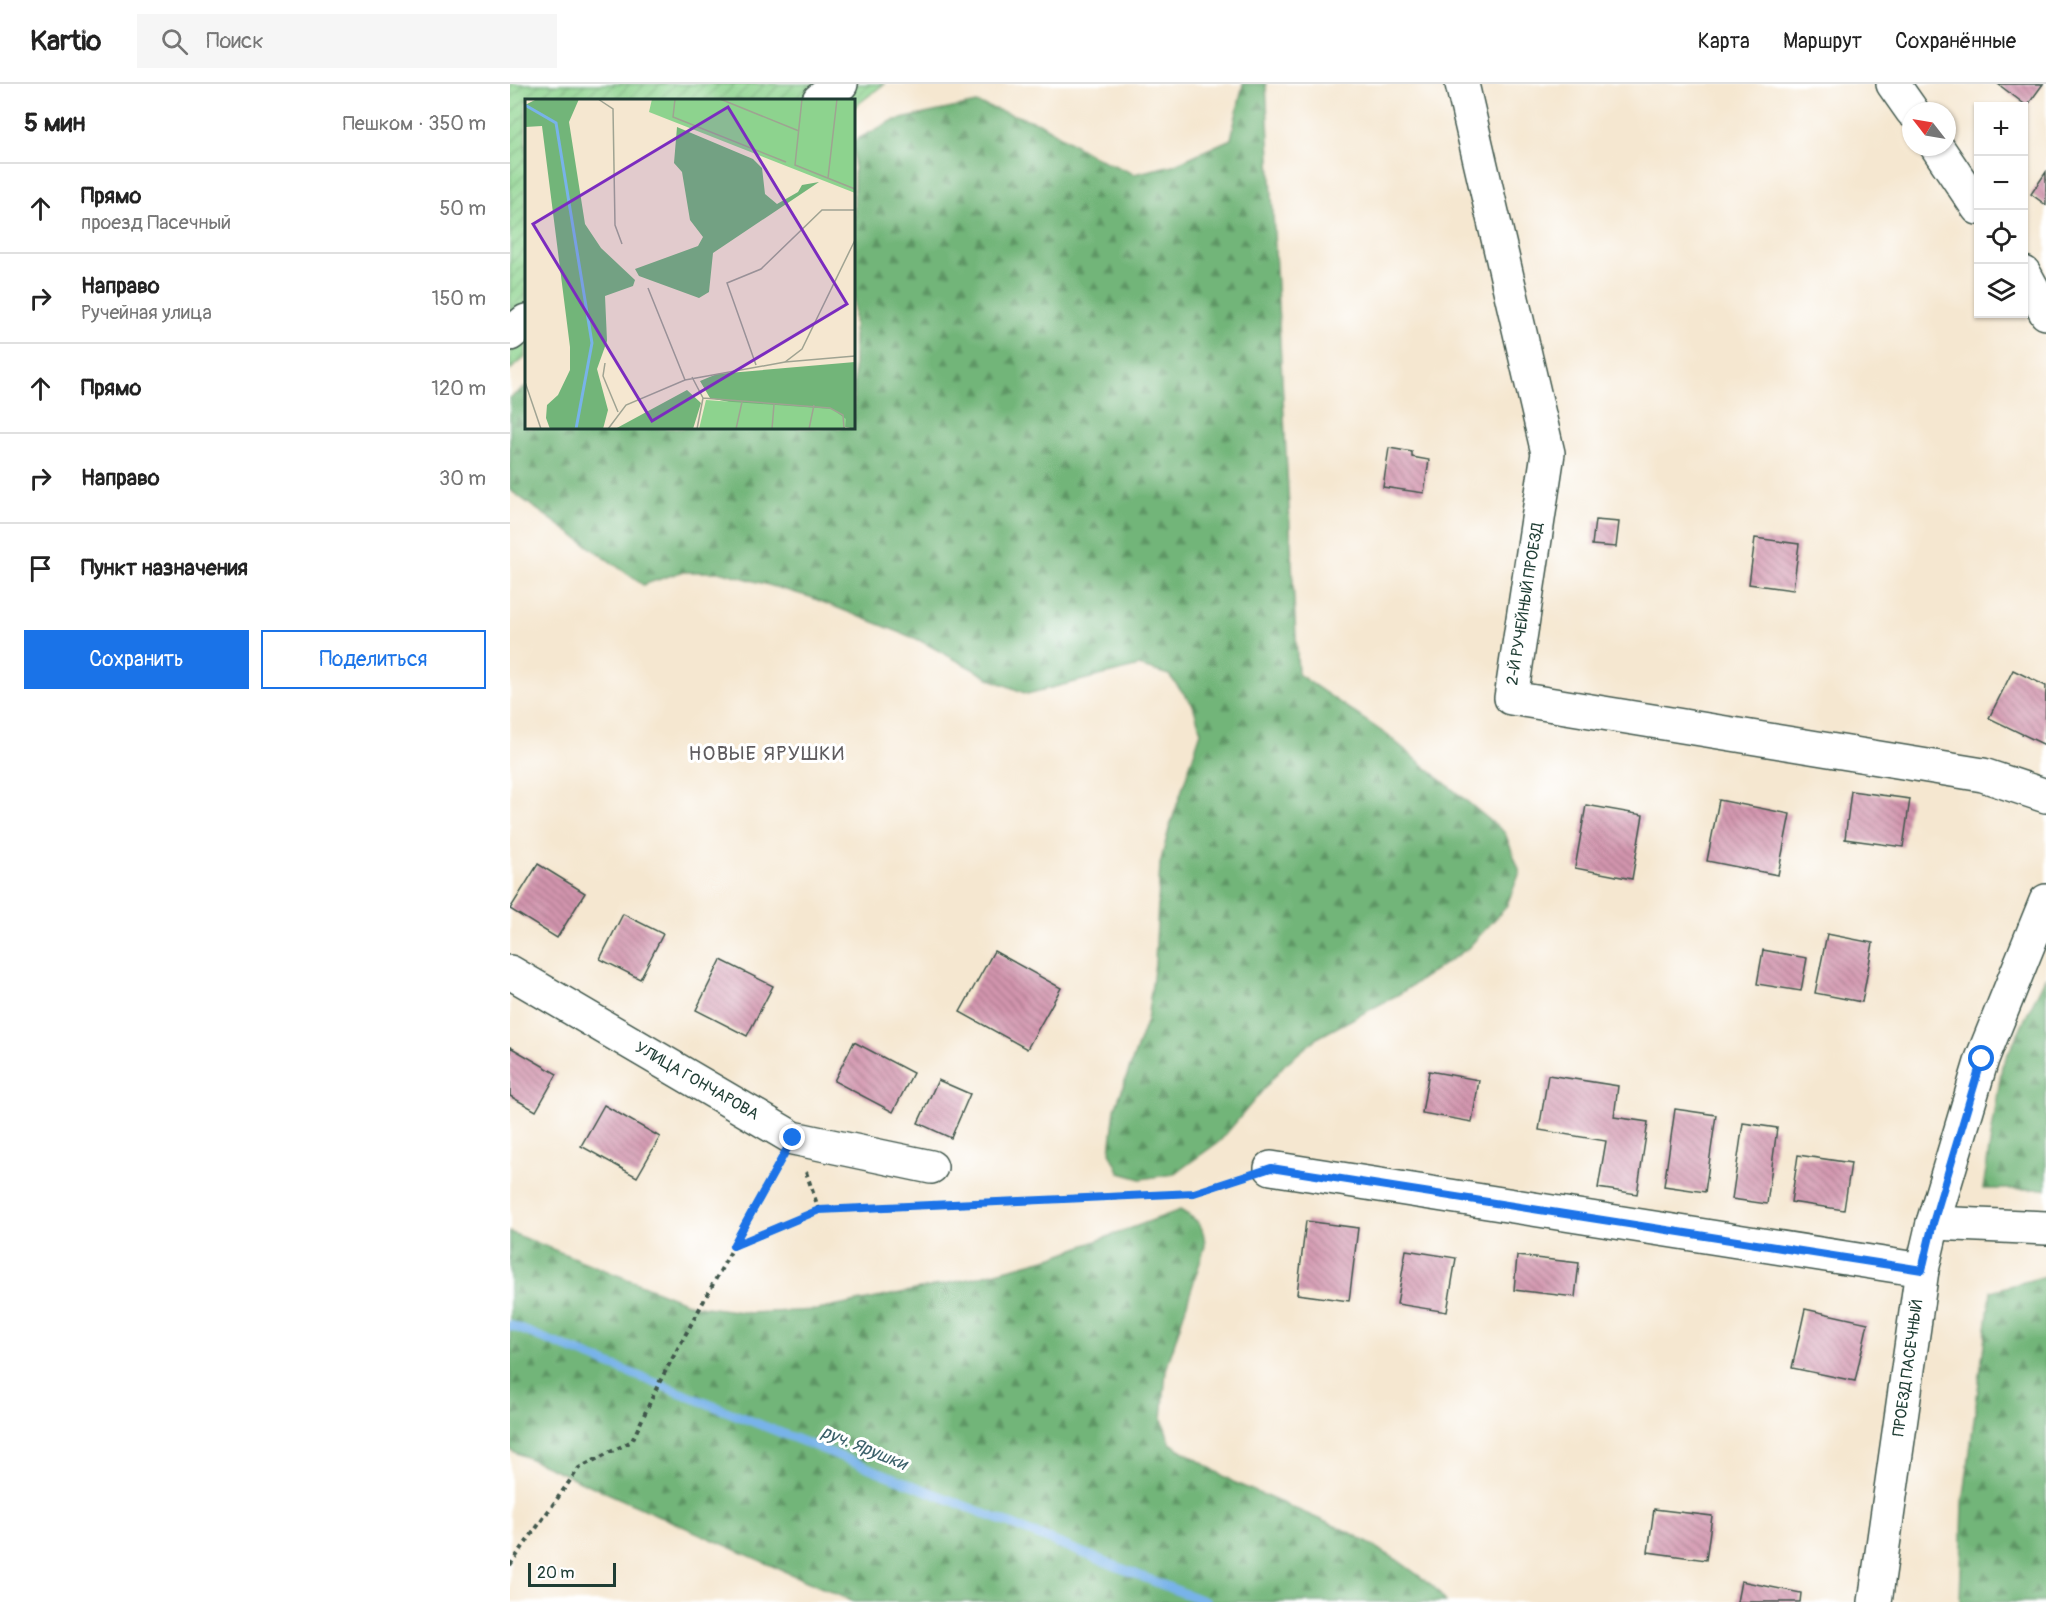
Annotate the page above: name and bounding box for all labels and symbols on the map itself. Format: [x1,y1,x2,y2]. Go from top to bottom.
inset map [525,99,855,429]
north arrow [1902,102,1956,156]
street label: 2-Й РУЧЕЙНЫЙ ПРОЕЗД [1502,521,1548,686]
district label: НОВЫЕ ЯРУШКИ [688,741,846,766]
street label: УЛИЦА ГОНЧАРОВА [632,1037,762,1125]
route start [1968,1045,1994,1071]
route end [779,1124,805,1150]
street label: ПРОЕЗД ПАСЕЧНЫЙ [1889,1298,1928,1438]
water label: руч. Ярушки [818,1421,912,1476]
scale bar [528,1560,616,1588]

